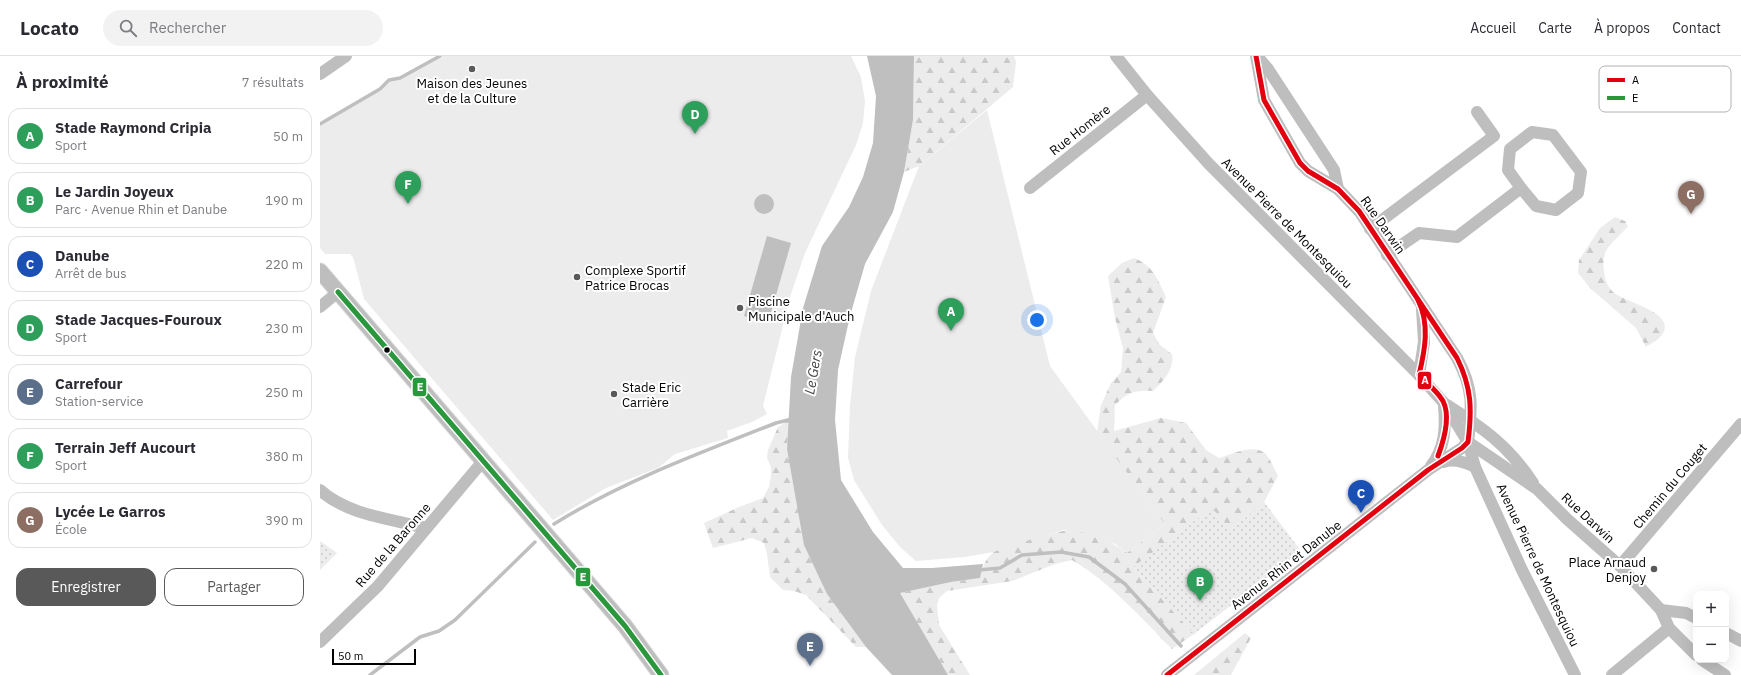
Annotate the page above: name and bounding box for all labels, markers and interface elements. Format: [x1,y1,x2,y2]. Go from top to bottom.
search box [103,10,383,46]
text: Locato [20,16,79,40]
icon: search [117,17,139,39]
text: Rechercher [149,18,226,37]
text: Accueil [1470,19,1516,37]
text: Carte [1538,19,1572,37]
text: À propos [1594,19,1650,37]
text: Contact [1672,19,1721,37]
marker: Maison des Jeunes et de la Culture [467,64,477,74]
legend [1599,66,1731,112]
text: À proximité [16,71,109,93]
text: A [1632,73,1639,87]
text: 7 résultats [242,74,304,91]
place label: Maison des Jeunes et de la Culture [417,75,527,107]
text: E [1632,91,1638,105]
pin: D [682,101,708,134]
street label: Rue Homère [1046,101,1114,159]
text: Stade Raymond Cripia [55,118,212,137]
text: A [26,128,34,145]
text: 50 m [273,128,303,145]
text: Sport [55,137,87,154]
street label: Avenue Pierre de Montesquiou [1218,154,1356,292]
pin: F [395,171,421,204]
pin: G [1678,181,1704,214]
text: Le Jardin Joyeux [55,182,174,201]
text: B [26,192,34,209]
text: 190 m [265,192,303,209]
street label: Rue Darwin [1357,193,1409,257]
text: Parc · Avenue Rhin et Danube [55,201,227,218]
text: Danube [55,246,109,265]
text: C [26,256,34,273]
text: 220 m [265,256,303,273]
place label: Complexe Sportif Patrice Brocas [585,262,686,294]
text: Arrêt de bus [55,265,127,282]
marker: Complexe Sportif Patrice Brocas [572,272,582,282]
place label: Piscine Municipale d'Auch [748,293,854,325]
pin: A [938,298,964,331]
marker: Piscine Municipale d'Auch [735,303,745,313]
text: Stade Jacques-Fouroux [55,310,222,329]
your location [1027,310,1047,330]
text: D [25,320,35,337]
text: 230 m [265,320,303,337]
text: Sport [55,329,87,346]
unlabelled marker [382,345,392,355]
water label: Le Gers [800,348,826,396]
line badge: A [1417,371,1432,390]
text: A [1421,373,1429,387]
text: Carrefour [55,374,123,393]
line badge: E [412,377,427,397]
place label: Stade Eric Carrière [622,379,681,411]
text: E [417,380,424,394]
text: E [26,384,34,401]
text: 250 m [265,384,303,401]
marker: Stade Eric Carrière [609,389,619,399]
text: Station-service [55,393,143,410]
text: Terrain Jeff Aucourt [55,438,196,457]
street label: Chemin du Couget [1629,440,1711,532]
text: F [26,448,34,465]
text: 380 m [265,448,303,465]
text: Sport [55,457,87,474]
pin: C [1348,480,1374,513]
street label: Avenue Pierre de Montesquiou [1493,481,1583,649]
street label: Rue Darwin [1558,489,1618,547]
street label: Rue de la Baronne [352,499,434,591]
text: Lycée Le Garros [55,502,166,521]
text: G [25,512,35,529]
text: 390 m [265,512,303,529]
street label: Avenue Rhin et Danube [1227,517,1345,613]
text: École [55,521,87,538]
place label: Place Arnaud Denjoy [1569,554,1647,586]
marker: Place Arnaud Denjoy [1649,564,1659,574]
line badge: E [575,567,591,587]
button: Enregistrer [16,568,156,606]
button: Partager [164,568,304,606]
pin: B [1187,568,1213,601]
text: E [580,570,587,584]
map controls [1693,591,1729,663]
button: + [1693,591,1729,627]
button: − [1693,627,1729,663]
pin: E [797,633,823,666]
scale bar [332,647,416,666]
text: 50 m [338,649,363,663]

